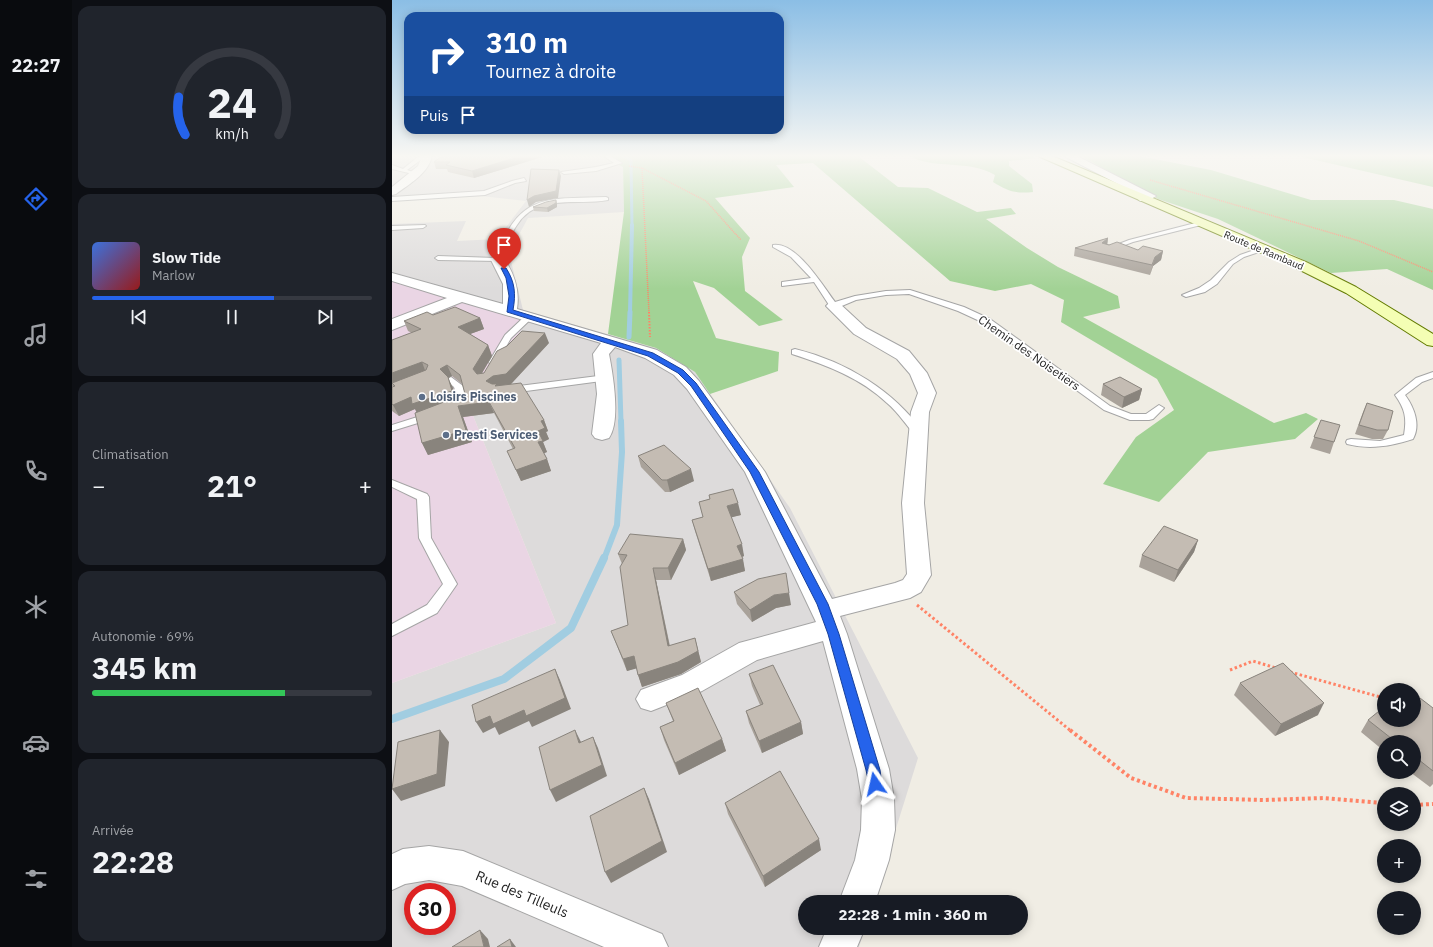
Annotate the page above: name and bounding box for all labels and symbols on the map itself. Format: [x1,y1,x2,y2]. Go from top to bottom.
pin [487,228,521,269]
street label: Route de Rambaud [1222,228,1306,273]
street label: Chemin des Noisetiers [975,312,1083,393]
place label: Loisirs Piscines [430,389,517,404]
marker: Loisirs Piscines [417,392,427,402]
place label: Presti Services [454,427,538,442]
marker: Presti Services [441,430,451,440]
position arrow [854,763,896,805]
street label: Rue des Tilleuls [473,866,571,922]
speed limit sign: 30 [404,883,456,935]

